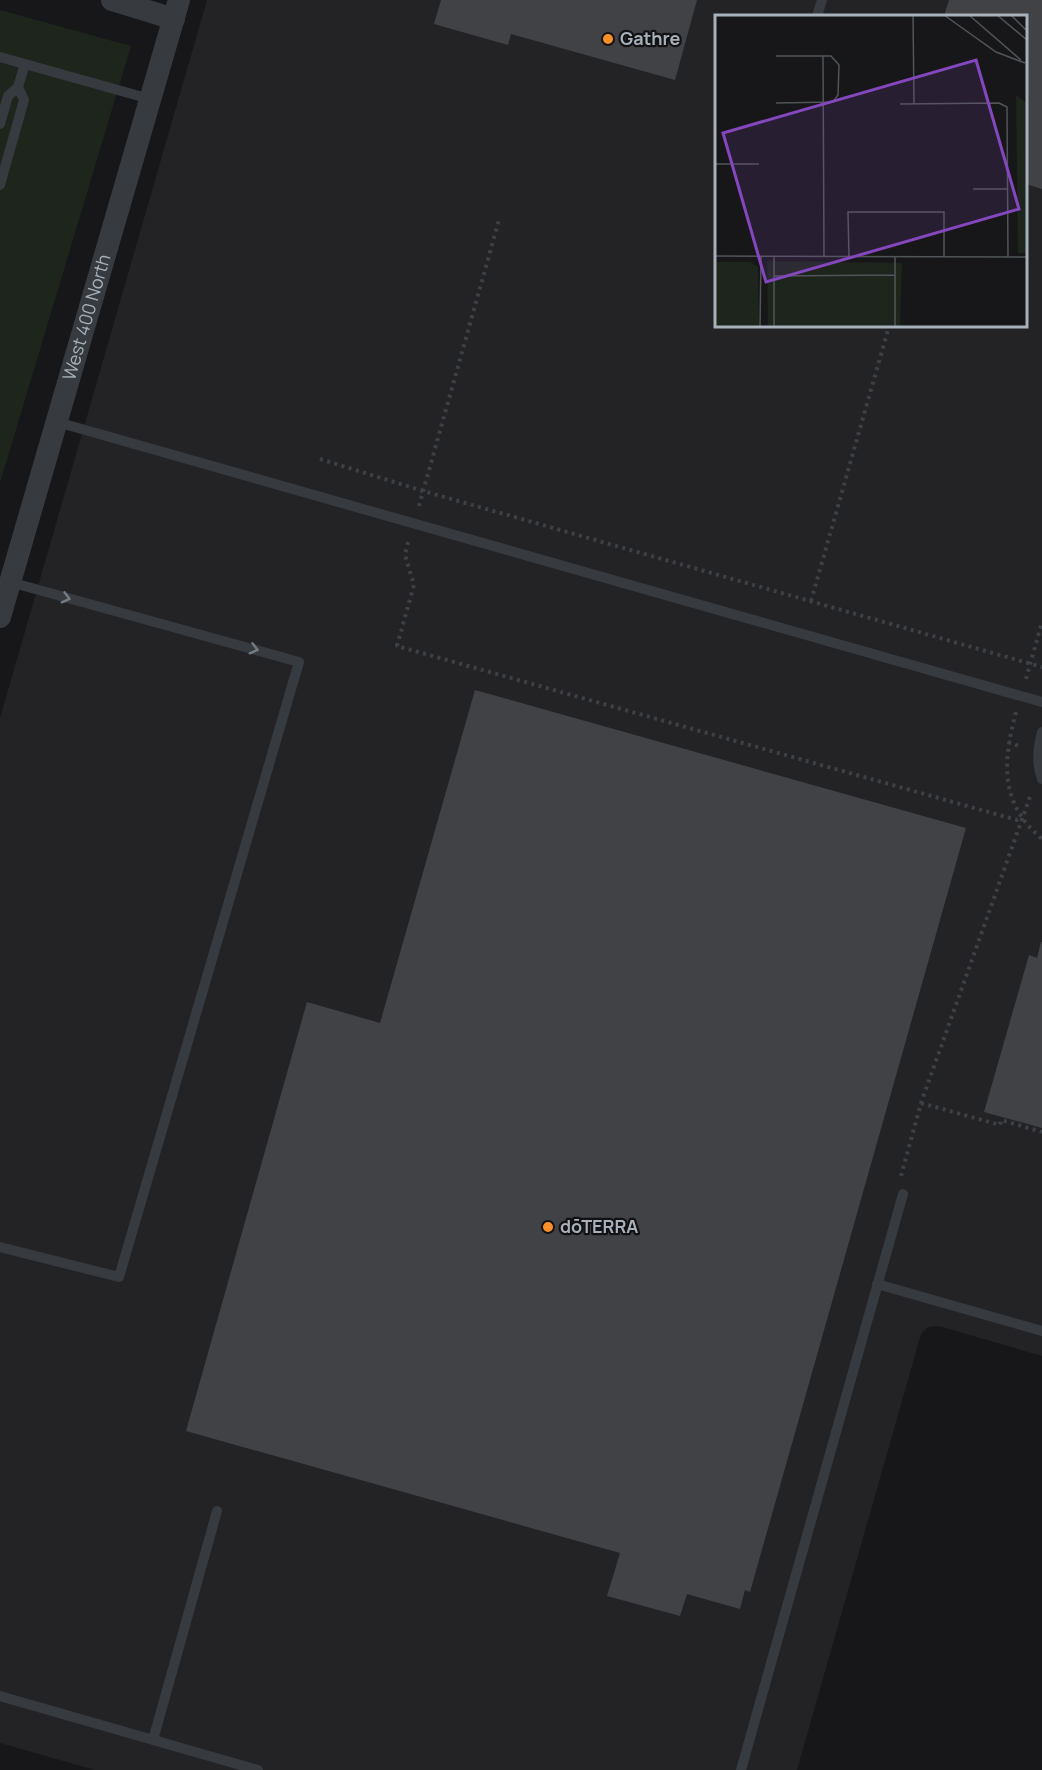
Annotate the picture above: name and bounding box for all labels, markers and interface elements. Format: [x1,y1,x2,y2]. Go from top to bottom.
inset map [715,15,1027,327]
place label: Gathre [620,26,681,50]
marker: Gathre [601,32,615,46]
street label: West 400 North [56,251,116,383]
one-way arrow [61,590,71,603]
one-way arrow [249,642,259,655]
place label: dōTERRA [560,1214,638,1238]
marker: dōTERRA [541,1220,555,1234]

